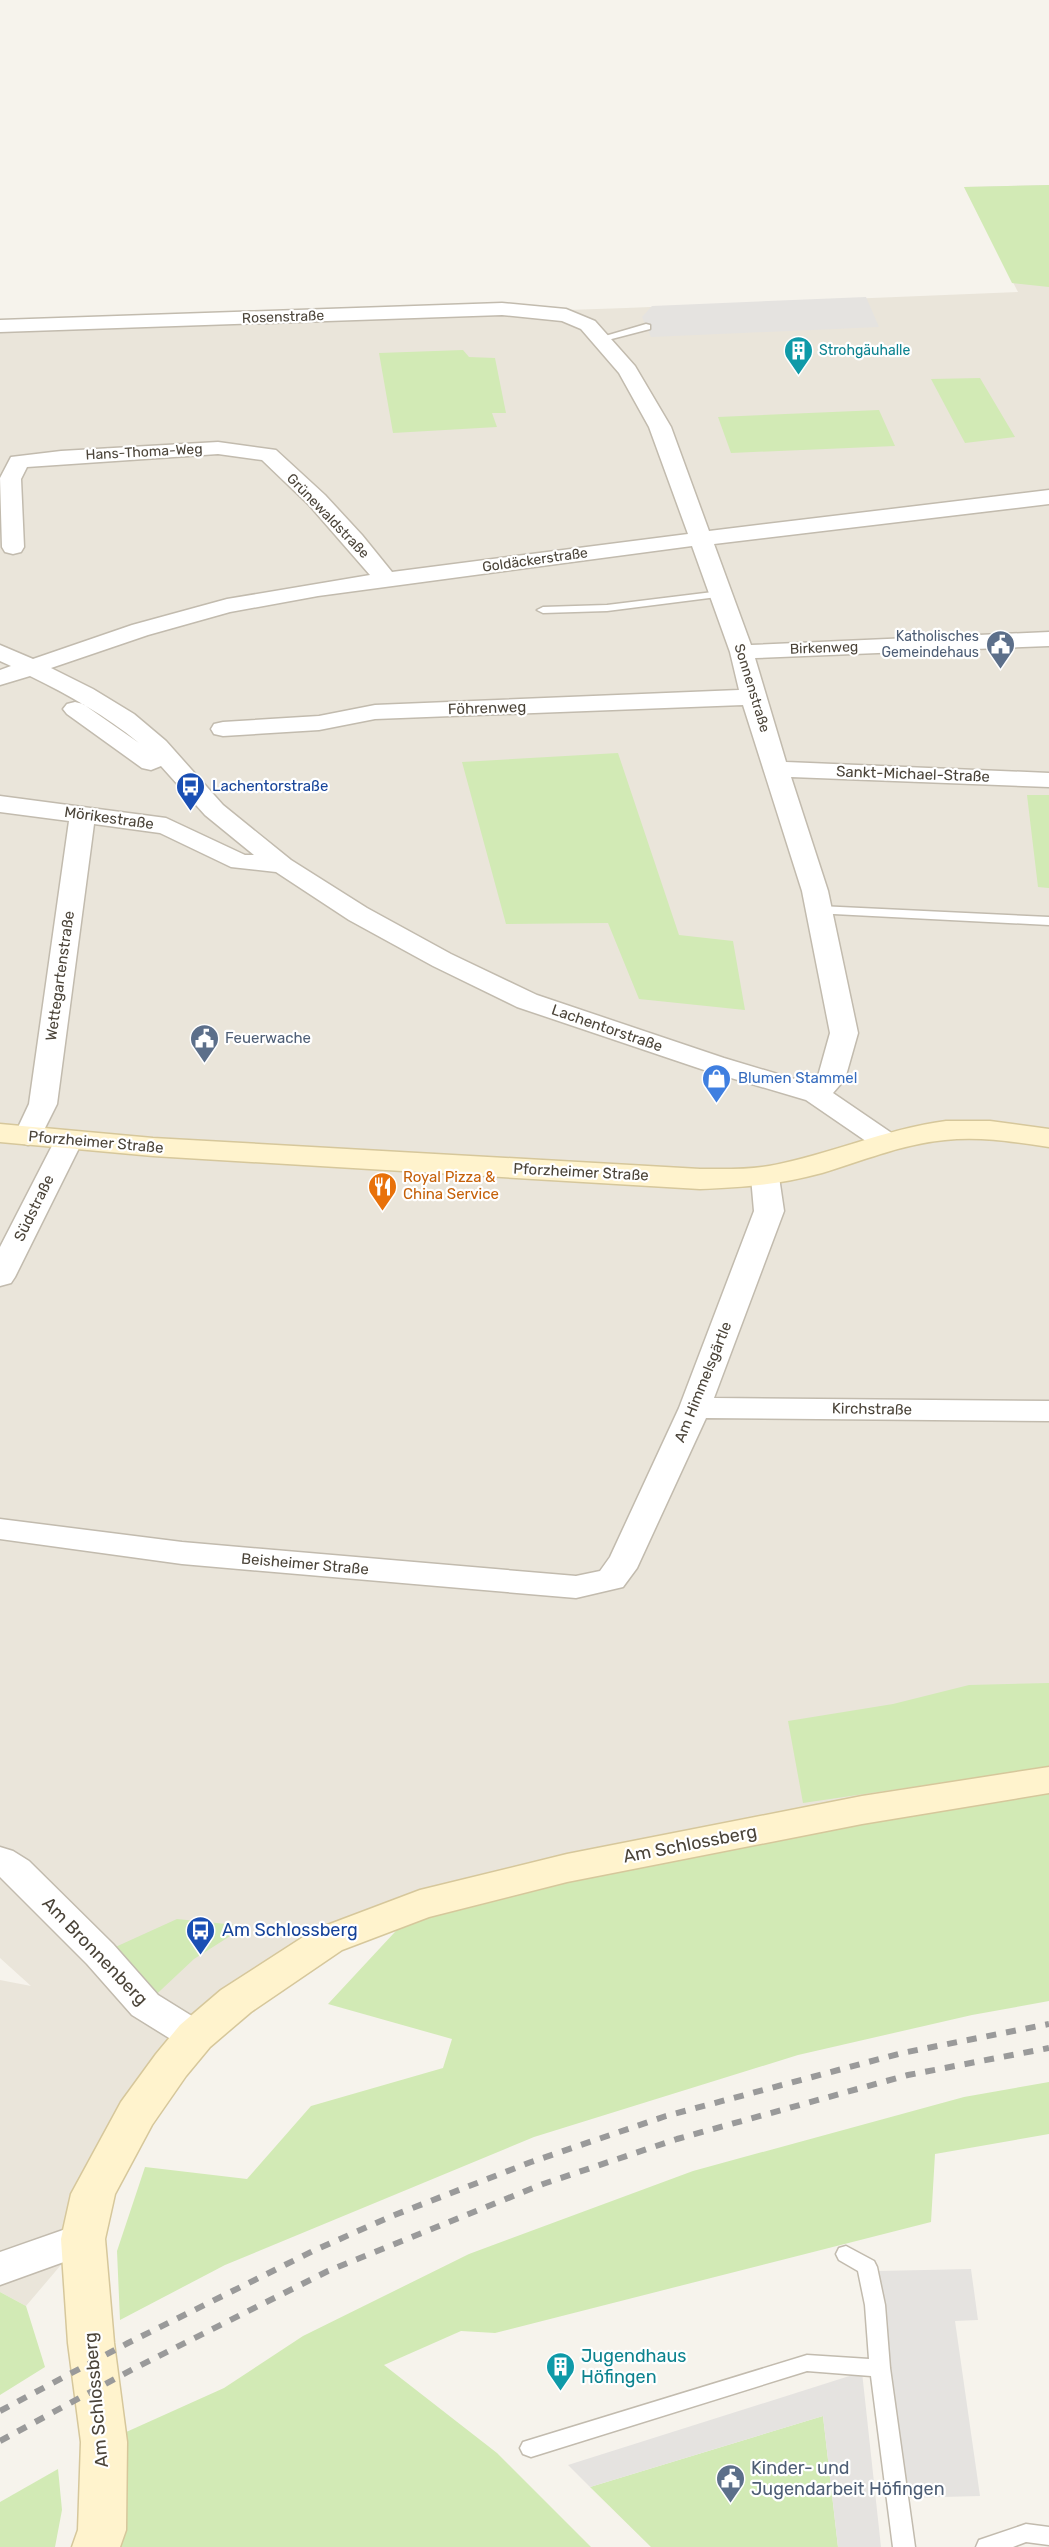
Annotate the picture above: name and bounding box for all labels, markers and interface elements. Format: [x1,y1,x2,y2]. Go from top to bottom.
street label: Rosenstraße [242,307,325,327]
building icon: Strohgäuhalle [782,334,814,376]
place label: Strohgäuhalle [819,342,910,359]
street label: Hans-Thoma-Weg [85,440,203,464]
street label: Grünewaldstraße [283,470,373,562]
street label: Goldäckerstraße [481,544,589,576]
place label: Katholisches Gemeindehaus [881,628,979,661]
public building icon: Katholisches Gemeindehaus [984,628,1016,670]
street label: Birkenweg [790,638,858,658]
street label: Sonnenstraße [730,642,774,734]
street label: Föhrenweg [447,698,527,718]
street label: Sankt-Michael-Straße [836,762,990,786]
bus stop icon: Lachentorstraße [175,770,207,812]
place label: Lachentorstraße [212,777,328,795]
street label: Mörikestraße [63,803,155,833]
street label: Wettegartenstraße [42,910,78,1042]
street label: Lachentorstraße [549,1001,665,1055]
public building icon: Feuerwache [188,1022,220,1064]
place label: Feuerwache [225,1029,311,1047]
shop icon: Blumen Stammel [701,1062,733,1104]
place label: Blumen Stammel [738,1069,857,1087]
street label: Pforzheimer Straße [28,1127,164,1157]
street label: Pforzheimer Straße [513,1159,649,1185]
place label: Royal Pizza & China Service [403,1168,499,1203]
restaurant icon: Royal Pizza & China Service [366,1170,398,1212]
street label: Südstraße [10,1172,58,1244]
street label: Am Himmelsgärtle [671,1319,735,1445]
street label: Kirchstraße [832,1399,912,1419]
street label: Beisheimer Straße [240,1549,370,1579]
street label: Am Schlossberg [621,1820,759,1868]
street label: Am Bronnenberg [38,1892,152,2010]
bus stop icon: Am Schlossberg [185,1914,217,1956]
place label: Am Schlossberg [222,1919,358,1941]
street label: Am Schlossberg [79,2331,113,2469]
place label: Jugendhaus Höfingen [581,2345,687,2388]
building icon: Jugendhaus Höfingen [544,2350,576,2392]
place label: Kinder- und Jugendarbeit Höfingen [751,2457,945,2500]
public building icon: Kinder- und Jugendarbeit Höfingen [714,2462,746,2504]

